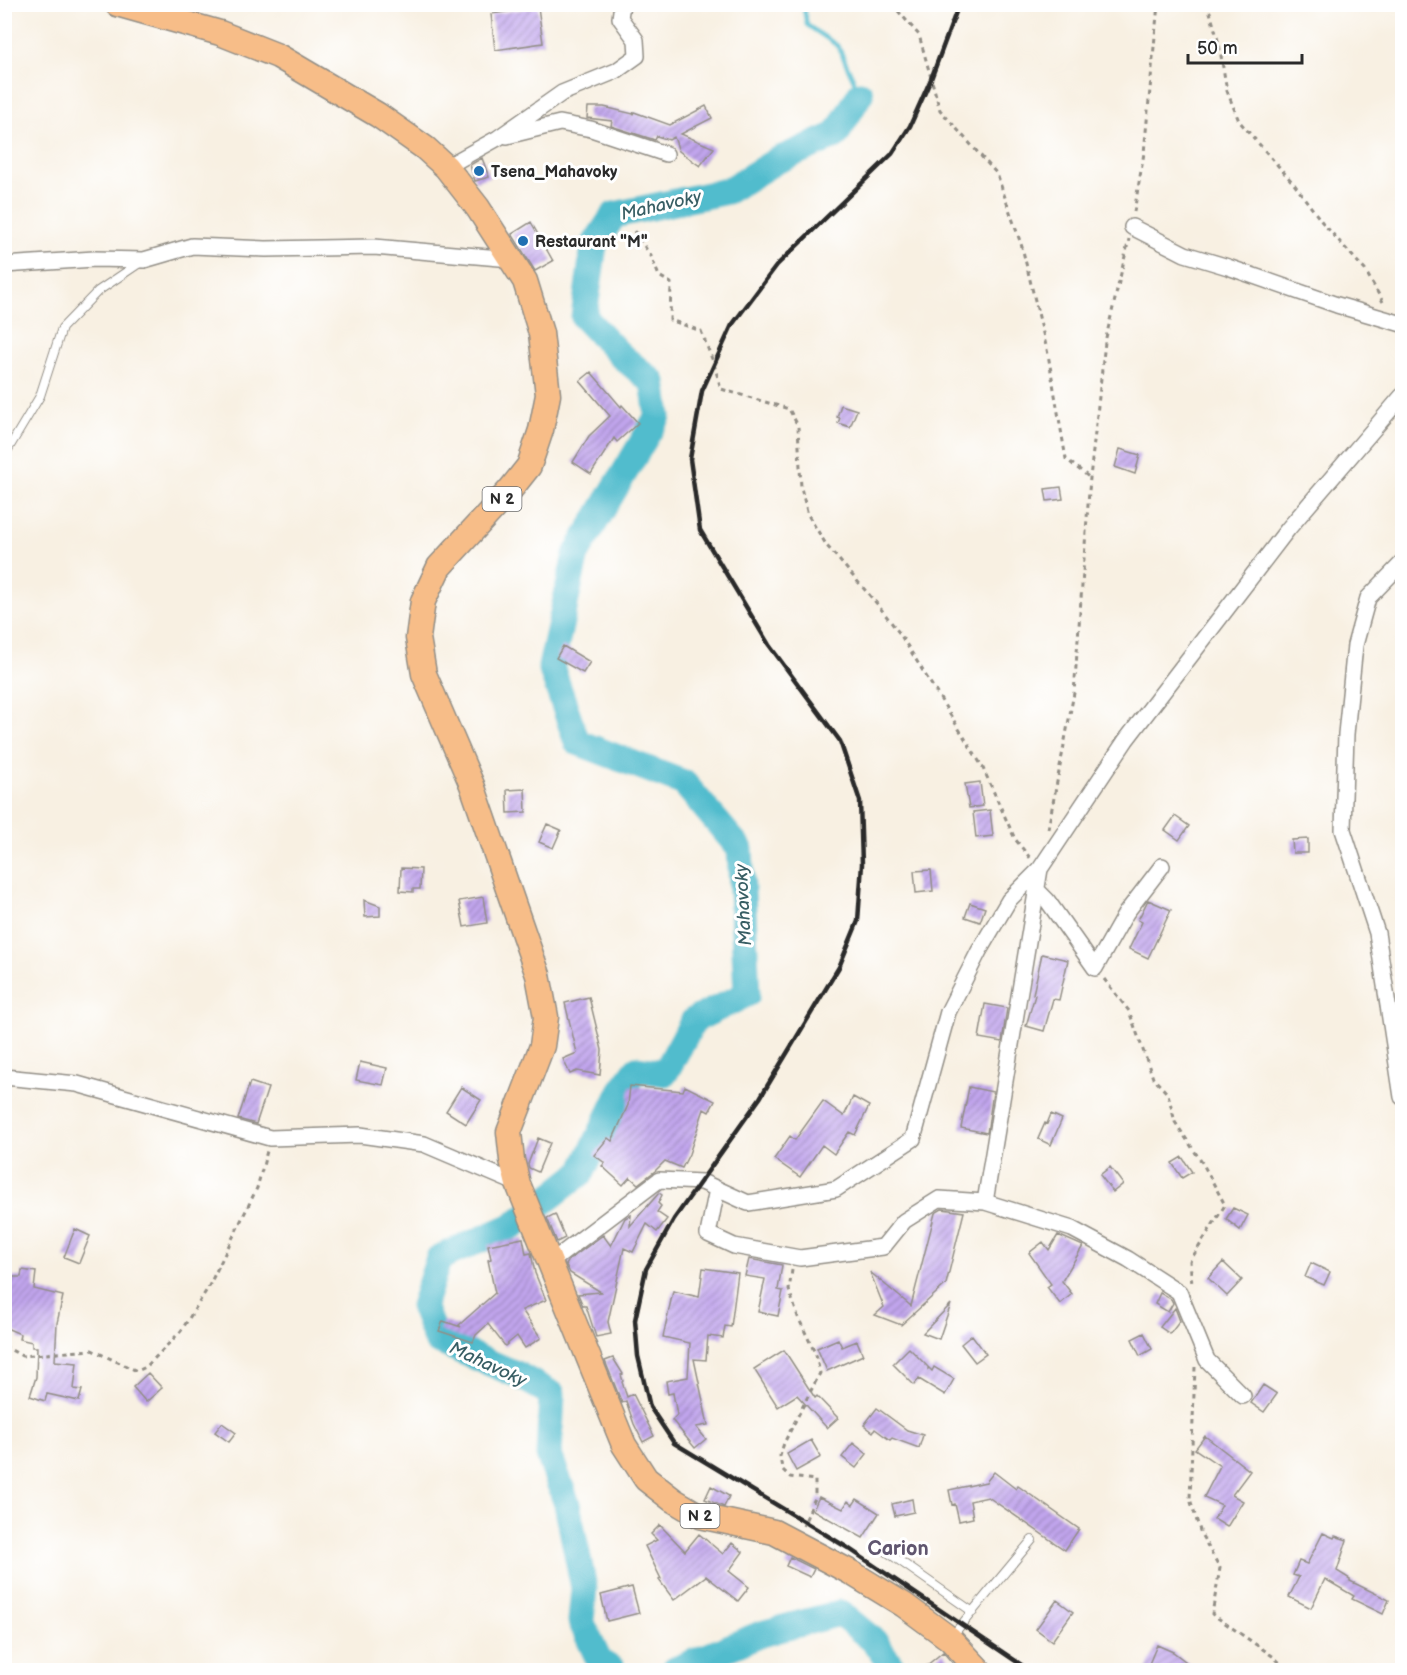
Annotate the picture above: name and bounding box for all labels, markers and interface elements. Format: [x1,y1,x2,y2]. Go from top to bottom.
scale bar [1188,27,1302,65]
text: 50 m [1197,38,1238,59]
place label: Tsena_Mahavoky [491,163,618,182]
marker: Tsena_Mahavoky [472,164,486,178]
water label: Mahavoky [619,186,704,225]
place label: Restaurant "M" [535,233,648,252]
marker: Restaurant "M" [516,234,530,248]
road number: N 2 [482,487,522,511]
water label: Mahavoky [731,862,756,946]
water label: Mahavoky [446,1338,530,1392]
road number: N 2 [680,1504,720,1528]
district label: Carion [867,1537,929,1561]

